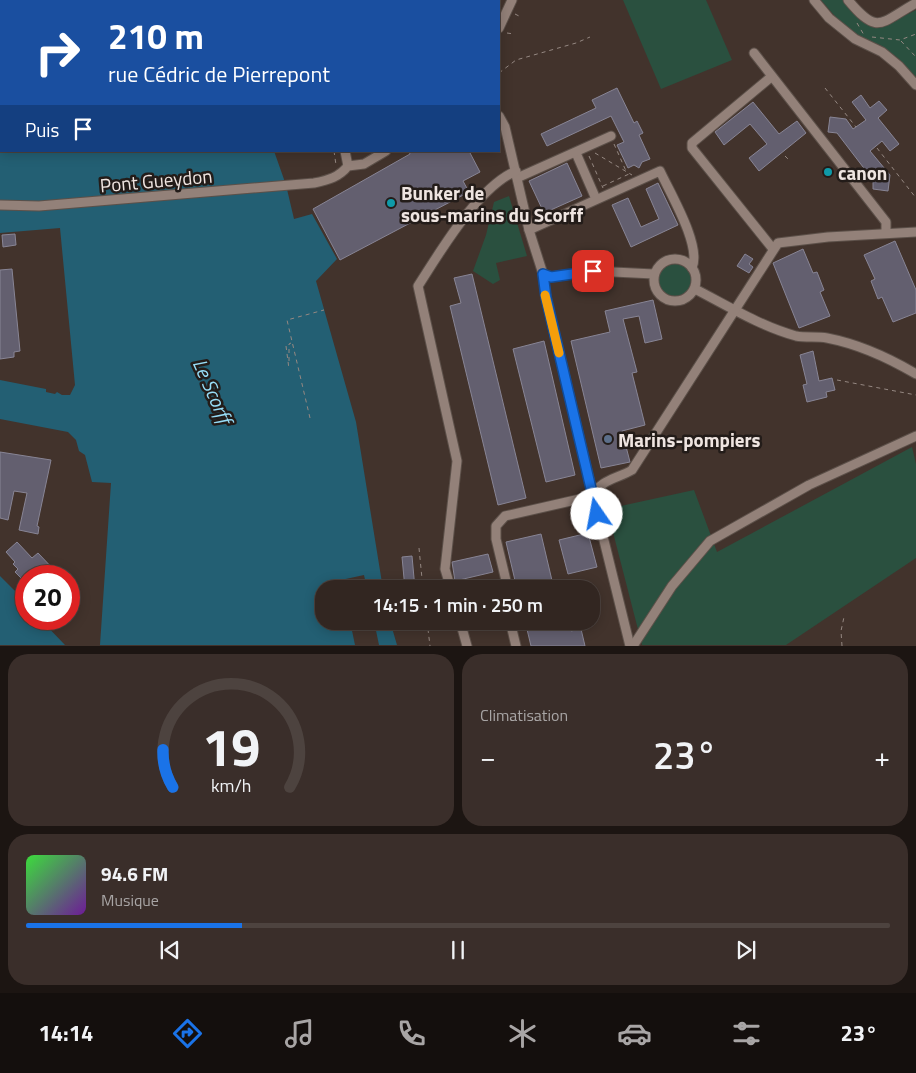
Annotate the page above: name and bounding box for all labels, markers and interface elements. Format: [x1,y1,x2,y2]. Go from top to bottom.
text: 210 m [108,9,204,63]
icon: right [25,20,90,85]
text: rue Cédric de Pierrepont [108,57,330,91]
text: Puis [25,115,59,144]
icon: arrive [69,115,97,143]
place label: canon [838,158,887,187]
street label: Pont Gueydon [99,161,213,199]
marker: canon [822,166,834,178]
place label: Bunker de sous-marins du Scorff [401,178,583,229]
marker: Bunker de sous-marins du Scorff [385,197,397,209]
pin [572,250,614,292]
icon: arrive [579,257,607,285]
water label: Le Scorff [185,353,243,432]
place label: Marins-pompiers [618,425,761,454]
marker: Marins-pompiers [602,433,614,445]
position arrow [570,487,622,539]
speed limit sign: 20 [15,565,80,630]
text: 14:15 · 1 min · 250 m [372,590,543,619]
text: Climatisation [480,703,568,727]
text: 19 [202,707,260,786]
text: 23° [653,726,717,784]
text: − [480,735,496,778]
text: + [874,735,890,778]
text: km/h [211,772,251,799]
text: 94.6 FM [101,859,168,888]
text: Musique [101,888,159,912]
icon: previous [156,936,184,964]
icon: pause [444,936,472,964]
icon: next [732,936,760,964]
text: 14:14 [38,1016,93,1050]
icon: directions [170,1016,205,1051]
icon: music [282,1016,317,1051]
icon: phone [394,1016,429,1051]
icon: climate [505,1016,540,1051]
icon: car [617,1016,652,1051]
icon: filters [729,1016,764,1051]
text: 23° [841,1016,878,1050]

